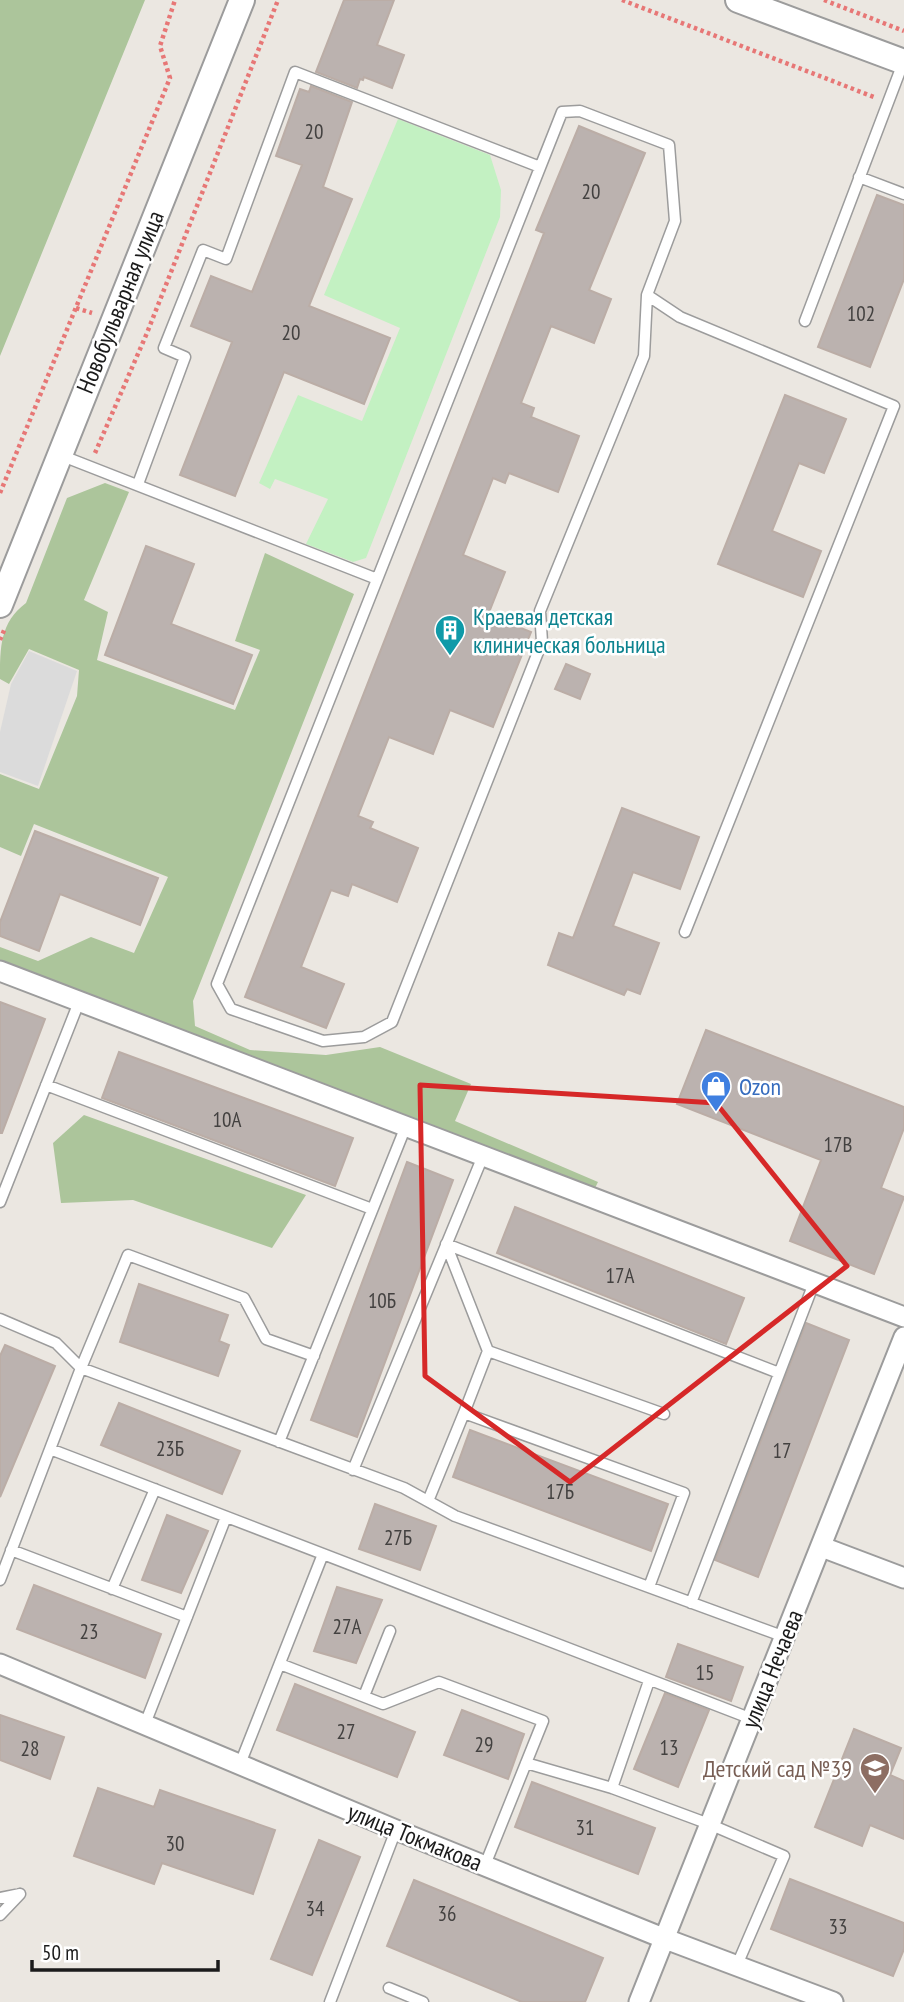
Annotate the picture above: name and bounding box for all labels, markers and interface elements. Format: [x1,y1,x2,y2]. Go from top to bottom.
house number: 20 [305,118,323,145]
house number: 20 [582,178,600,205]
street label: Новобульварная улица [69,206,171,398]
house number: 102 [847,300,875,327]
house number: 20 [282,319,300,346]
place label: Краевая детская клиническая больница [473,601,666,660]
building icon: Краевая детская клиническая больница [433,613,467,657]
shop icon: Ozon [699,1069,733,1113]
place label: Ozon [739,1071,781,1102]
house number: 10А [213,1106,241,1133]
house number: 17В [824,1131,852,1158]
house number: 17А [606,1262,634,1289]
house number: 10Б [368,1287,396,1314]
house number: 23Б [156,1435,184,1462]
house number: 17 [773,1437,791,1464]
house number: 17Б [546,1478,574,1505]
house number: 27Б [384,1524,412,1551]
street label: улица Нечаева [734,1605,810,1733]
house number: 27А [333,1613,361,1640]
house number: 23 [80,1618,98,1645]
house number: 15 [696,1659,714,1686]
house number: 27 [337,1718,355,1745]
house number: 29 [475,1731,493,1758]
house number: 13 [660,1734,678,1761]
house number: 28 [21,1735,39,1762]
school or university icon: Детский сад №39 [858,1751,892,1795]
place label: Детский сад №39 [703,1753,852,1784]
street label: улица Токмакова [343,1796,487,1878]
house number: 31 [576,1814,594,1841]
house number: 30 [166,1830,184,1857]
house number: 34 [306,1895,325,1922]
house number: 36 [438,1900,456,1927]
house number: 33 [829,1913,847,1940]
scale bar [32,1928,217,1972]
text: 50 m [42,1939,79,1966]

